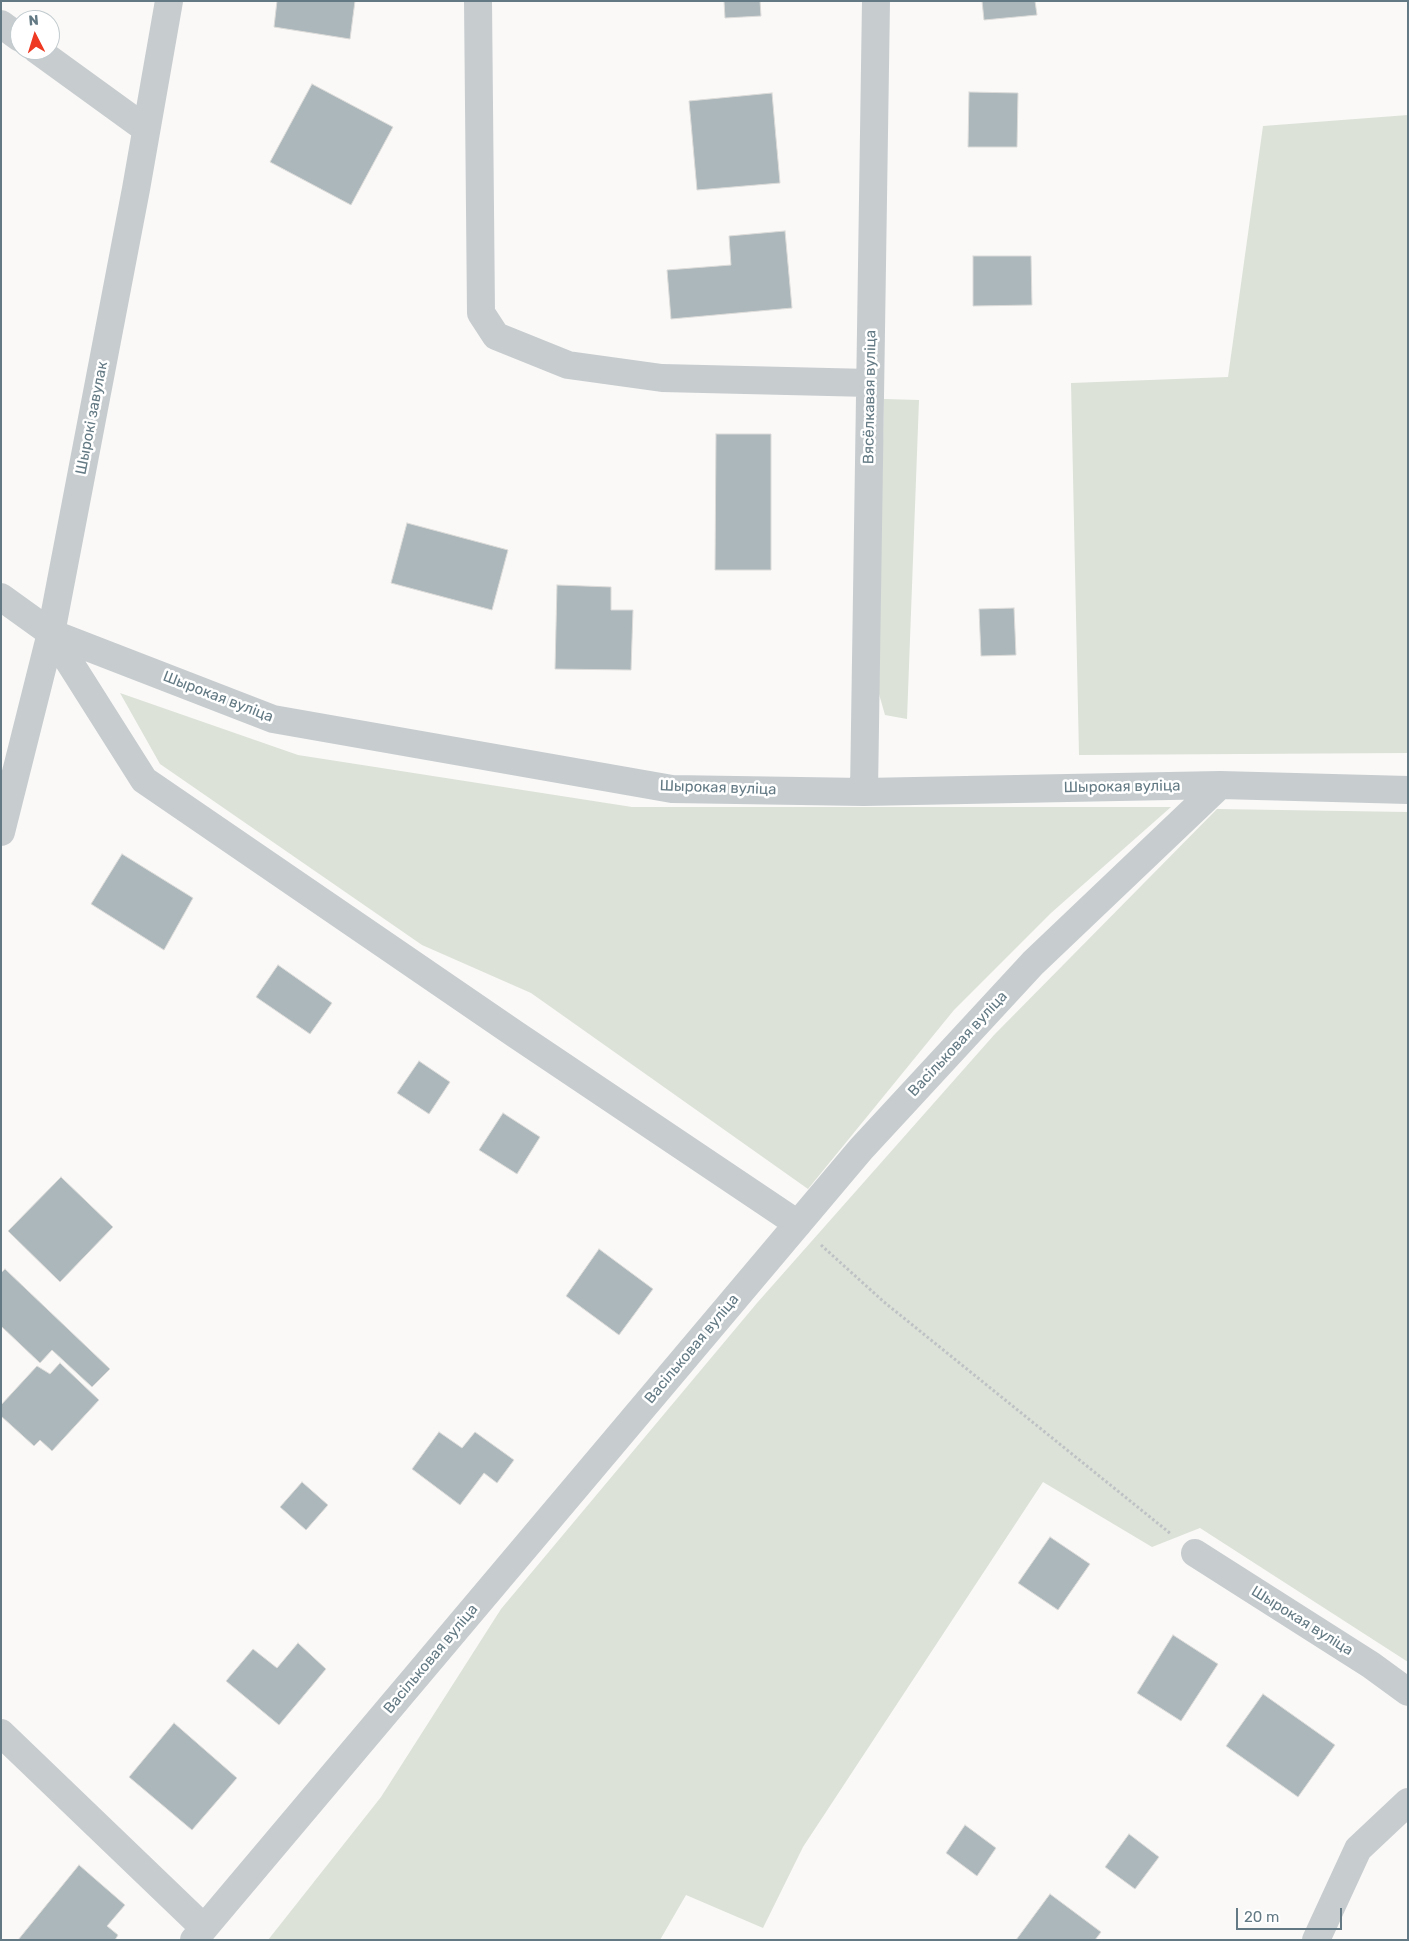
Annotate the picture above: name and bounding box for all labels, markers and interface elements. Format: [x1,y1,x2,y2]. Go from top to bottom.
north arrow [10,10,60,60]
text: N [28,12,39,29]
street label: Вясёлкавая вуліца [860,330,880,464]
street label: Шырокі завулак [72,360,112,476]
street label: Шырокая вуліца [160,668,276,726]
street label: Шырокая вуліца [659,777,777,799]
street label: Шырокая вуліца [1063,777,1181,797]
street label: Васільковая вуліца [905,988,1011,1100]
street label: Васільковая вуліца [641,1291,743,1407]
street label: Шырокая вуліца [1248,1582,1356,1660]
street label: Васільковая вуліца [380,1601,482,1717]
scale bar [1239,1898,1345,1930]
text: 20 m [1244,1908,1279,1926]

